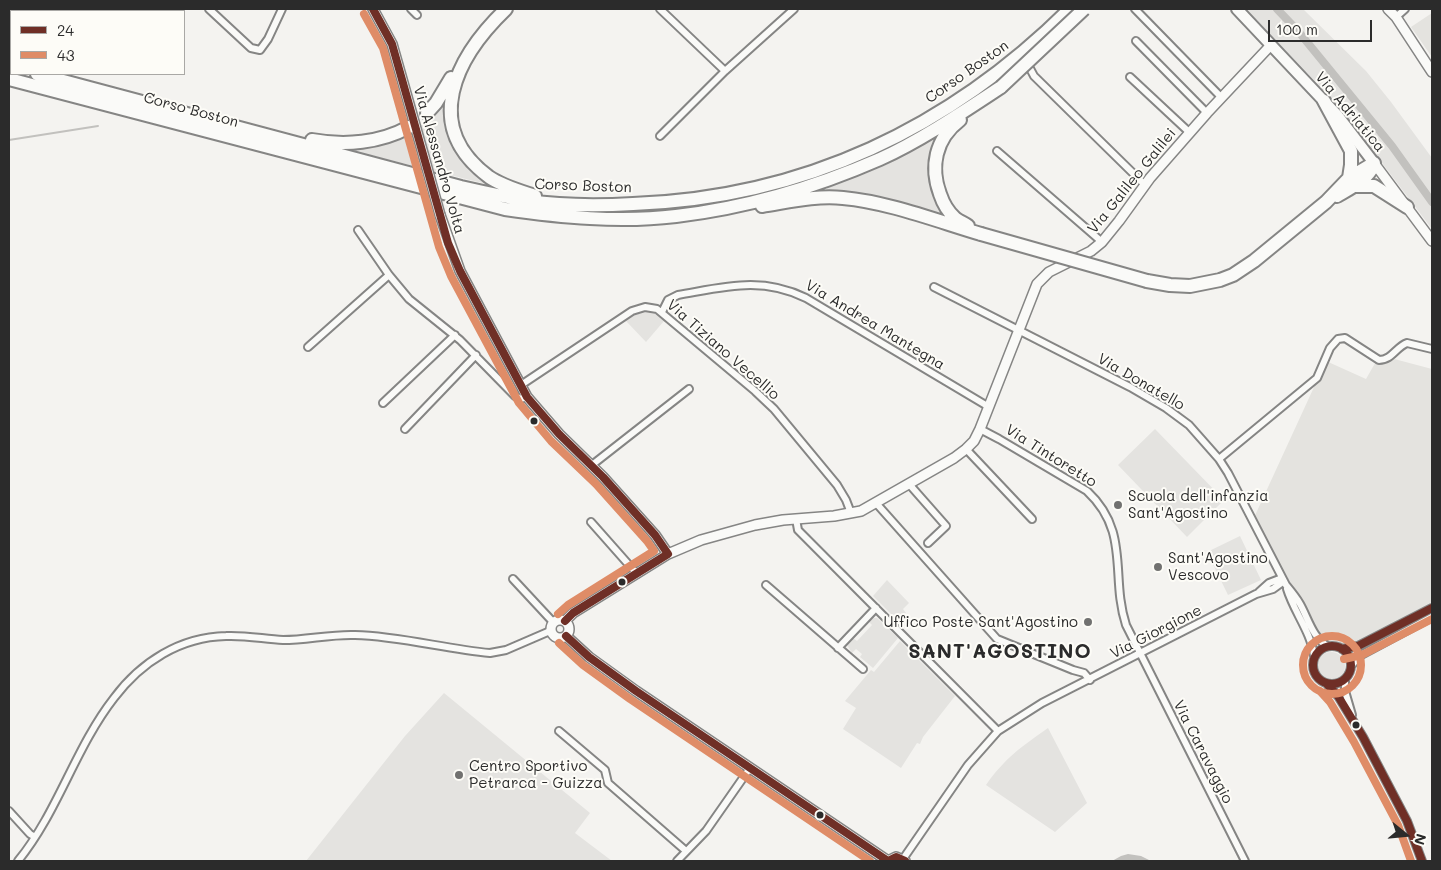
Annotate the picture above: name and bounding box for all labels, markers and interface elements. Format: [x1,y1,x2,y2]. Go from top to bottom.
legend [10,10,185,75]
scale bar [1271,10,1375,42]
text: 100 m [1276,19,1318,39]
text: 24 [57,20,74,40]
street label: Corso Boston [922,37,1012,107]
text: 43 [57,45,75,65]
street label: Via Adriatica [1311,68,1389,156]
street label: Via Alessandro Volta [409,84,469,236]
street label: Corso Boston [142,89,240,131]
street label: Via Galileo Galilei [1084,125,1180,237]
street label: Corso Boston [534,175,632,197]
street label: Via Andrea Mantegna [802,276,948,374]
street label: Via Tiziano Vecellio [663,296,783,404]
street label: Via Donatello [1094,350,1188,414]
unlabelled marker [529,416,539,426]
street label: Via Tintoretto [1002,421,1100,491]
place label: Scuola dell'infanzia Sant'Agostino [1128,487,1269,522]
marker: Scuola dell'infanzia Sant'Agostino [1112,499,1124,511]
place label: Sant'Agostino Vescovo [1168,549,1268,584]
marker: Sant'Agostino Vescovo [1152,561,1164,573]
unlabelled marker [617,577,627,587]
street label: Via Giorgione [1107,601,1205,663]
place label: Uffico Poste Sant'Agostino [884,613,1078,631]
marker: Uffico Poste Sant'Agostino [1082,616,1094,628]
district label: SANT'AGOSTINO [907,640,1093,664]
street label: Via Caravaggio [1169,697,1237,807]
unlabelled marker [1351,720,1361,730]
place label: Centro Sportivo Petrarca - Guizza [469,757,602,792]
marker: Centro Sportivo Petrarca - Guizza [453,769,465,781]
unlabelled marker [815,810,825,820]
north arrow [1381,810,1431,860]
text: N [1410,832,1431,847]

